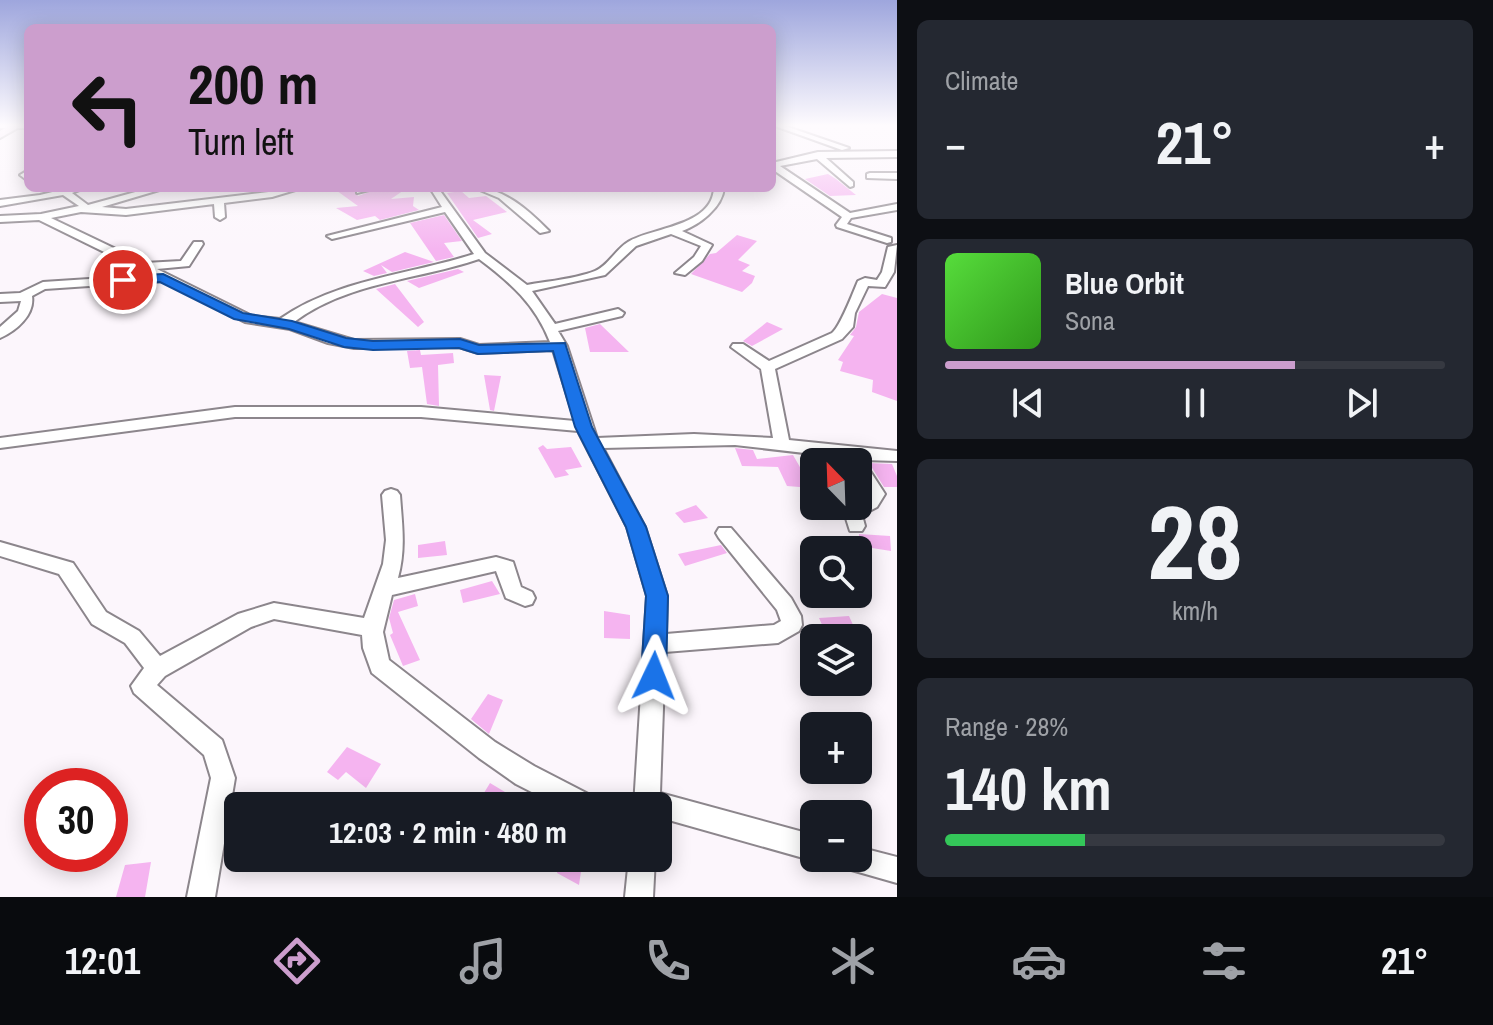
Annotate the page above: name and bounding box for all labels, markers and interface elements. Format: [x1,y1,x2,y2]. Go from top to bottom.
text: 200 m [188,46,318,121]
icon: left [56,56,160,160]
text: Climate [945,63,1018,98]
text: 21° [1156,102,1234,183]
text: − [945,113,966,173]
text: + [1424,113,1445,173]
text: Turn left [188,118,294,166]
pin [89,246,157,314]
icon: arrive [101,258,145,302]
text: Blue Orbit [1065,263,1184,303]
text: Sona [1065,303,1115,338]
icon: previous [1006,381,1050,425]
icon: pause [1173,381,1217,425]
icon: next [1340,381,1384,425]
north arrow [800,448,872,520]
map controls [800,448,872,872]
text: 28 [1148,471,1242,611]
button: search [800,536,872,608]
text: km/h [1172,593,1218,628]
button: layers [800,624,872,696]
position arrow [612,634,696,718]
text: Range · 28% [945,709,1068,744]
button: + [800,712,872,784]
text: 140 km [945,748,1112,829]
speed limit sign: 30 [24,768,128,872]
button: − [800,800,872,872]
text: 12:03 · 2 min · 480 m [329,812,567,852]
icon: directions [269,933,325,989]
icon: music [455,933,511,989]
icon: phone [640,933,696,989]
icon: climate [825,933,881,989]
icon: car [1011,933,1067,989]
icon: filters [1196,933,1252,989]
text: 12:01 [65,937,140,985]
text: 21° [1381,937,1428,985]

